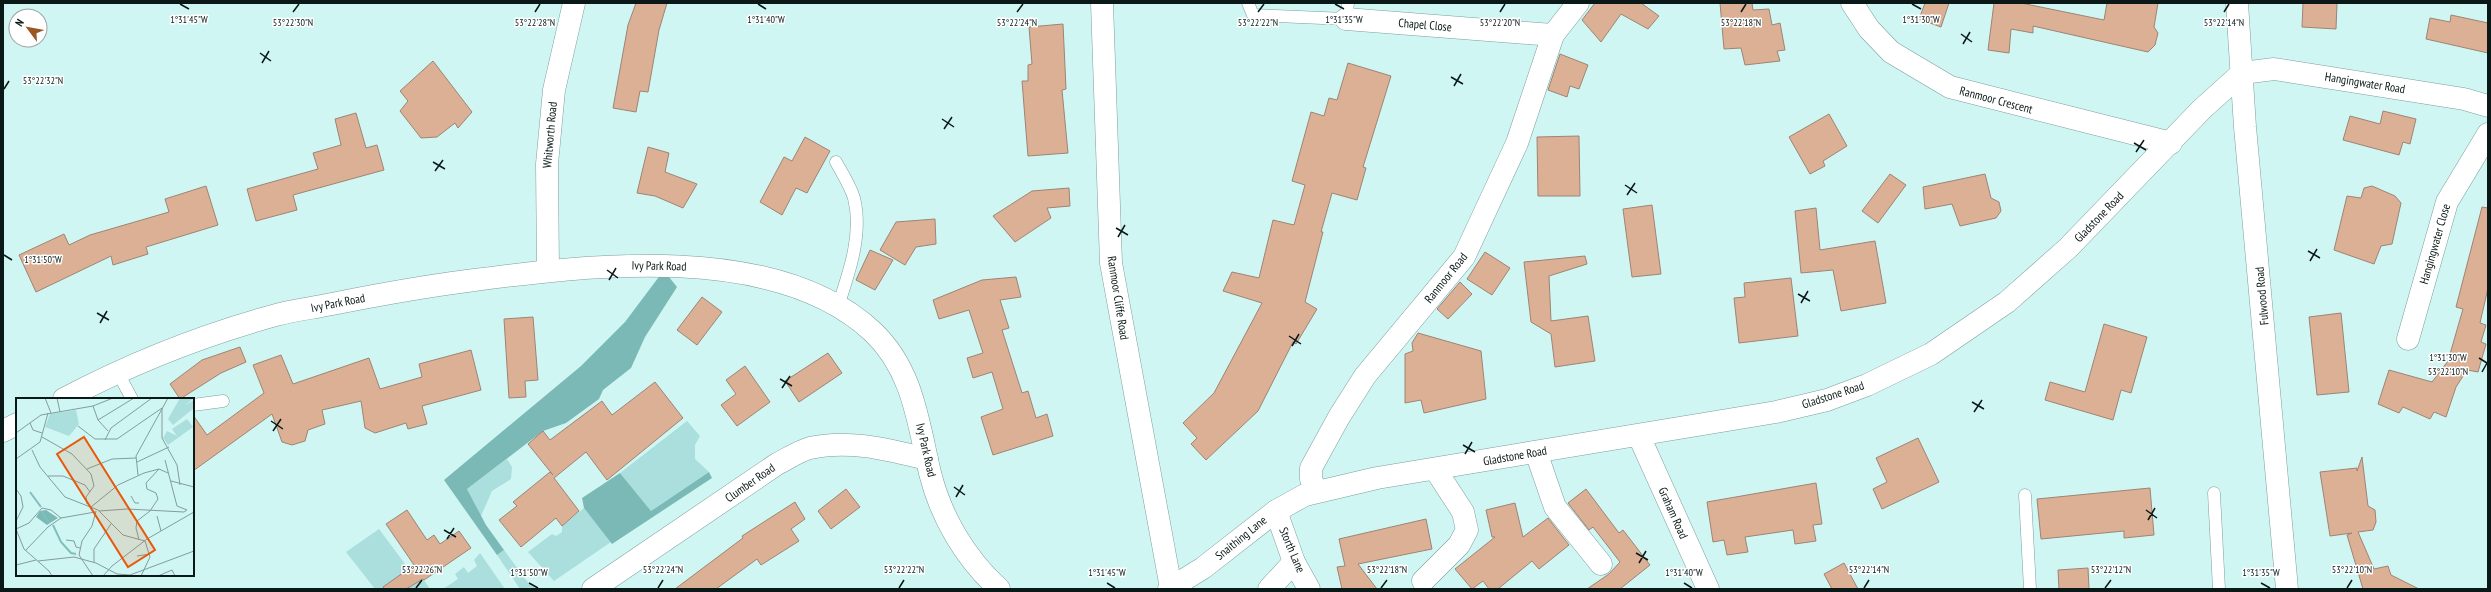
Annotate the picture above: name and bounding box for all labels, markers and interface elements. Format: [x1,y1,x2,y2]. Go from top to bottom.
north arrow [8,8,48,48]
text: 1°31'45"W [170,13,208,26]
text: 1°31'40"W [747,13,785,26]
text: 1°31'35"W [1325,13,1363,26]
text: 1°31'30"W [1902,13,1940,26]
street label: Chapel Close [1398,15,1452,34]
text: N [12,16,27,29]
text: 53°22'30"N [273,16,313,29]
text: 53°22'28"N [515,16,555,29]
text: 53°22'24"N [997,16,1037,29]
text: 53°22'22"N [1238,16,1278,29]
text: 53°22'20"N [1480,16,1520,29]
text: 53°22'18"N [1721,16,1761,29]
text: 53°22'14"N [2204,16,2244,29]
street label: Hangingwater Road [2324,69,2406,96]
text: 53°22'32"N [23,74,63,87]
street label: Ranmoor Crescent [1958,83,2035,117]
street label: Whitworth Road [539,101,560,169]
street label: Gladstone Road [2071,188,2126,245]
street label: Hangingwater Close [2416,202,2453,286]
street label: Ranmoor Road [1421,250,1470,306]
text: 1°31'50"W [24,253,62,266]
street label: Ranmoor Cliffe Road [1104,255,1133,341]
street label: Ivy Park Road [631,258,687,273]
street label: Fulwood Road [2251,266,2272,326]
street label: Ivy Park Road [310,290,366,315]
text: 1°31'30"W [2429,351,2467,364]
text: 53°22'10"N [2428,365,2468,378]
street label: Gladstone Road [1800,377,1866,412]
inset map [16,398,194,576]
street label: Ivy Park Road [913,421,940,478]
street label: Gladstone Road [1482,443,1548,468]
street label: Clumber Road [722,460,778,505]
street label: Graham Road [1655,485,1691,541]
street label: Snaithing Lane [1212,512,1269,563]
street label: Storth Lane [1276,525,1309,575]
text: 53°22'26"N [402,563,442,576]
text: 53°22'24"N [643,563,683,576]
text: 53°22'22"N [884,563,924,576]
text: 53°22'18"N [1367,563,1407,576]
text: 53°22'14"N [1849,563,1889,576]
text: 53°22'12"N [2091,563,2131,576]
text: 53°22'10"N [2332,563,2372,576]
text: 1°31'50"W [510,566,548,579]
text: 1°31'45"W [1088,566,1126,579]
text: 1°31'40"W [1665,566,1703,579]
text: 1°31'35"W [2242,566,2280,579]

